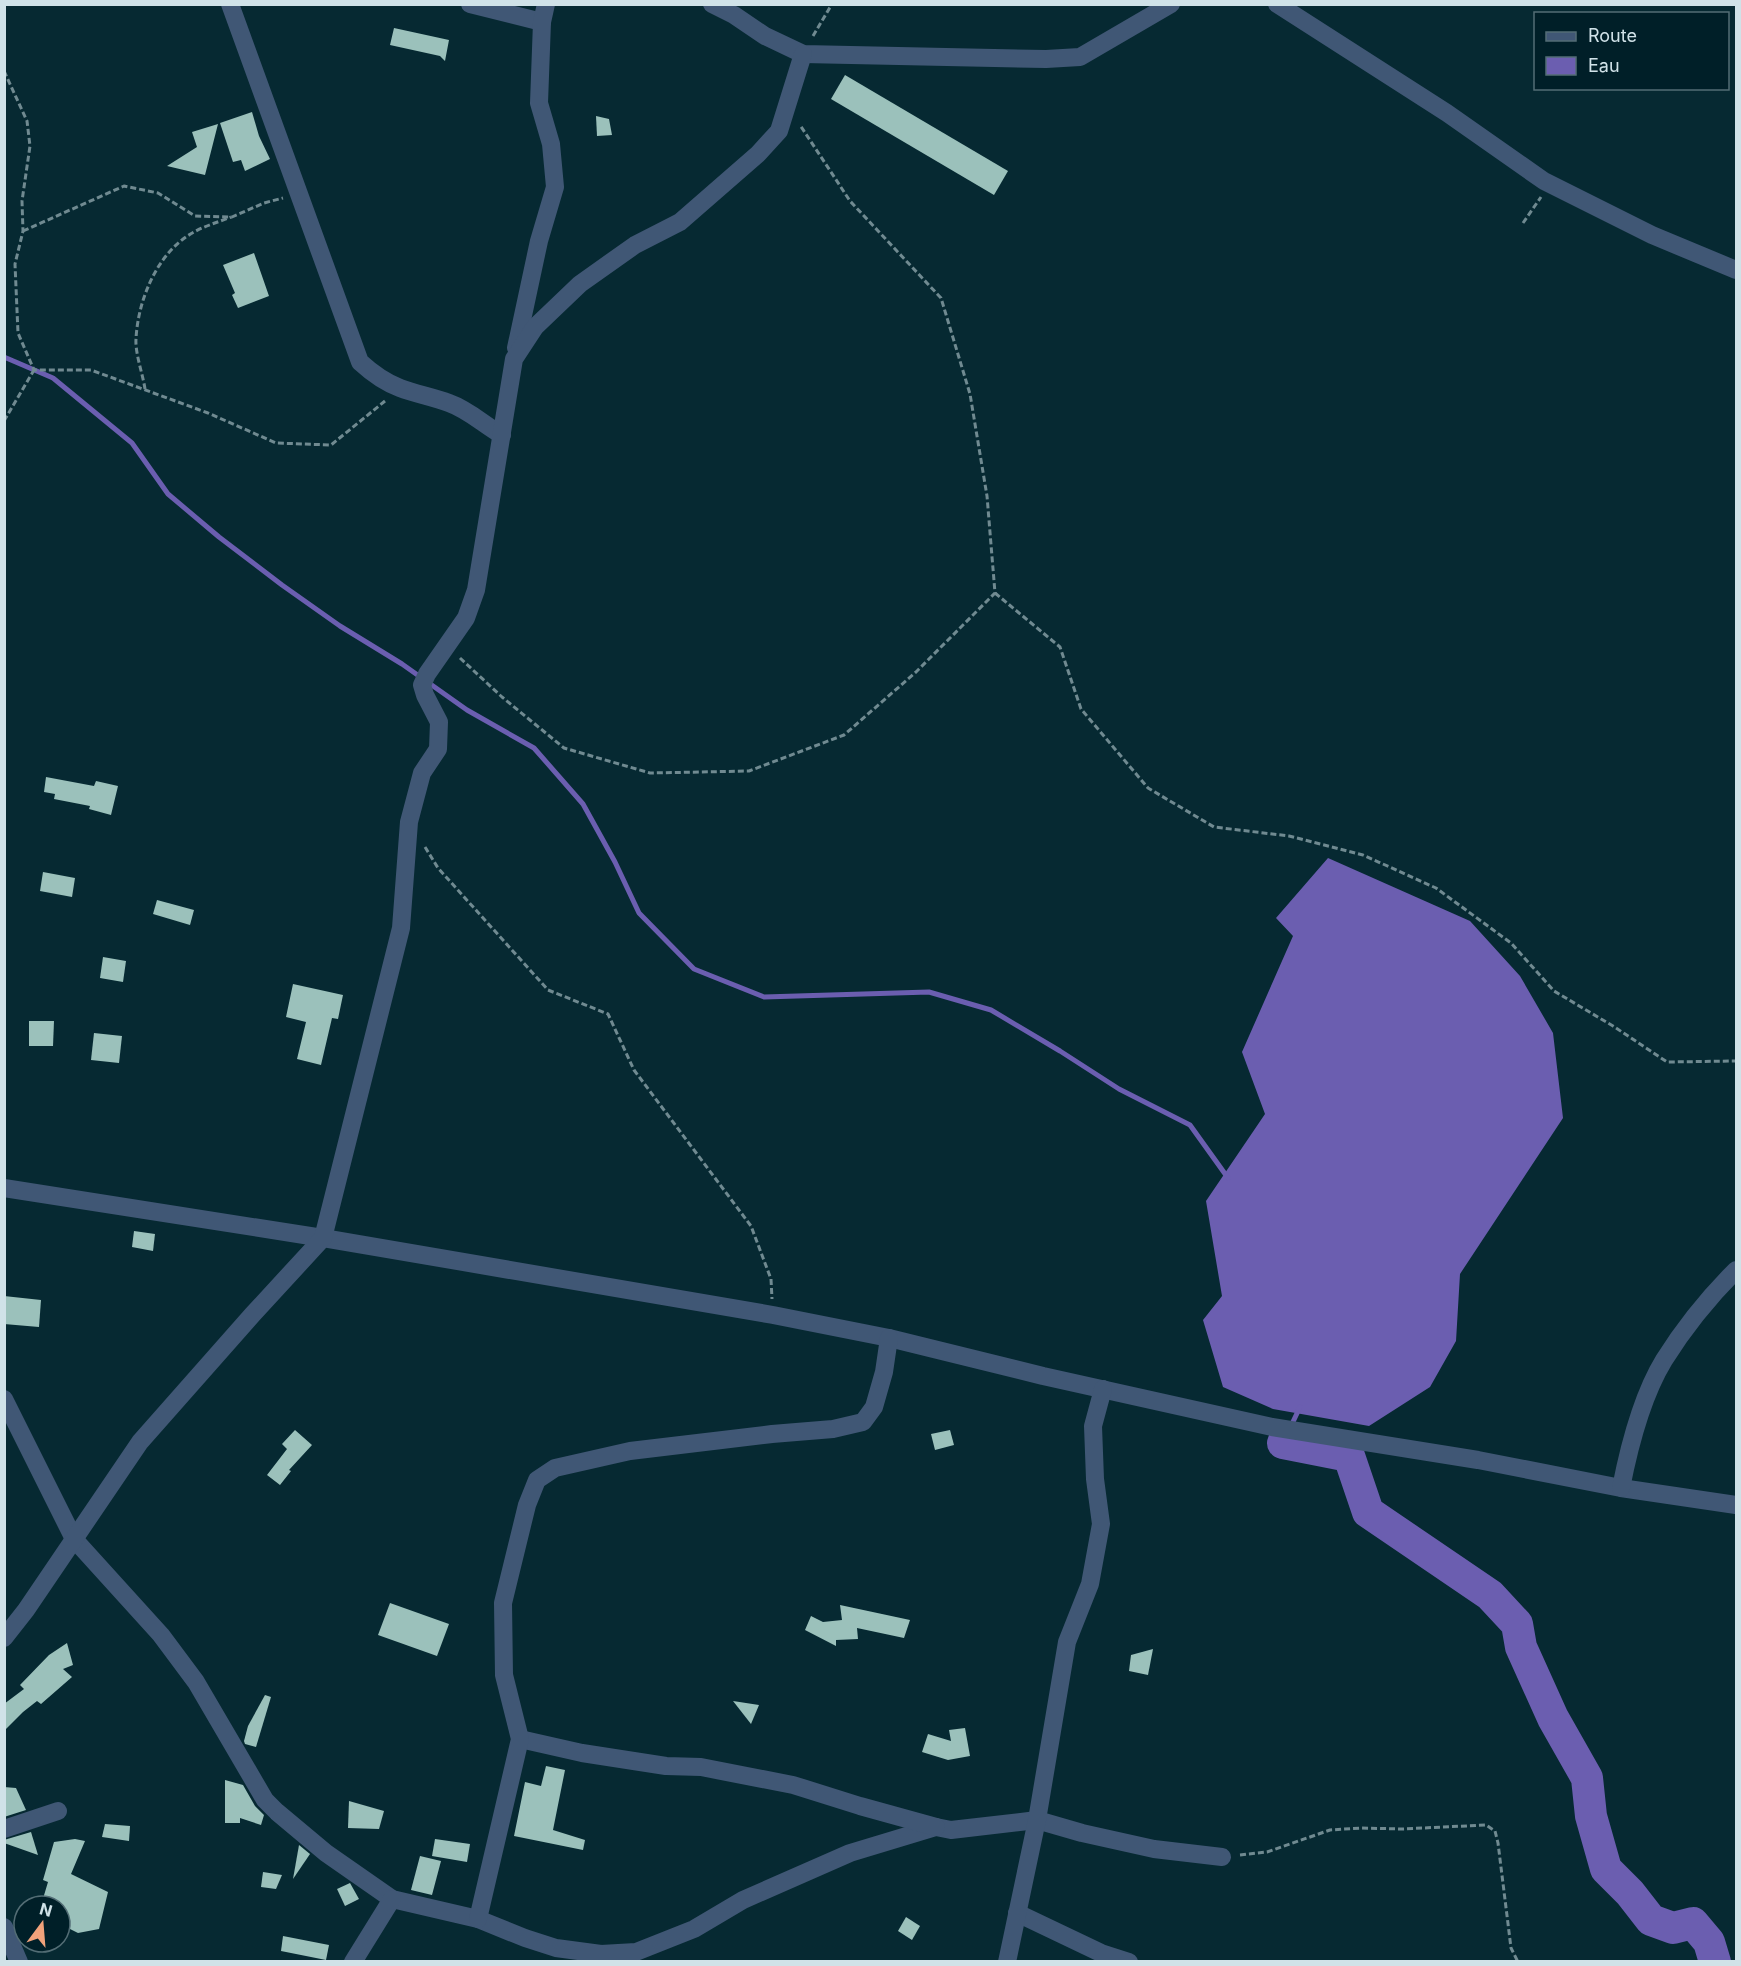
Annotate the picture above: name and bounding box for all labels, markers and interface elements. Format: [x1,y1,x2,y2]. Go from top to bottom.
legend [1534,12,1729,90]
text: Route [1588,25,1637,46]
text: Eau [1588,55,1620,76]
north arrow [12,1894,72,1954]
text: N [38,1898,55,1921]

